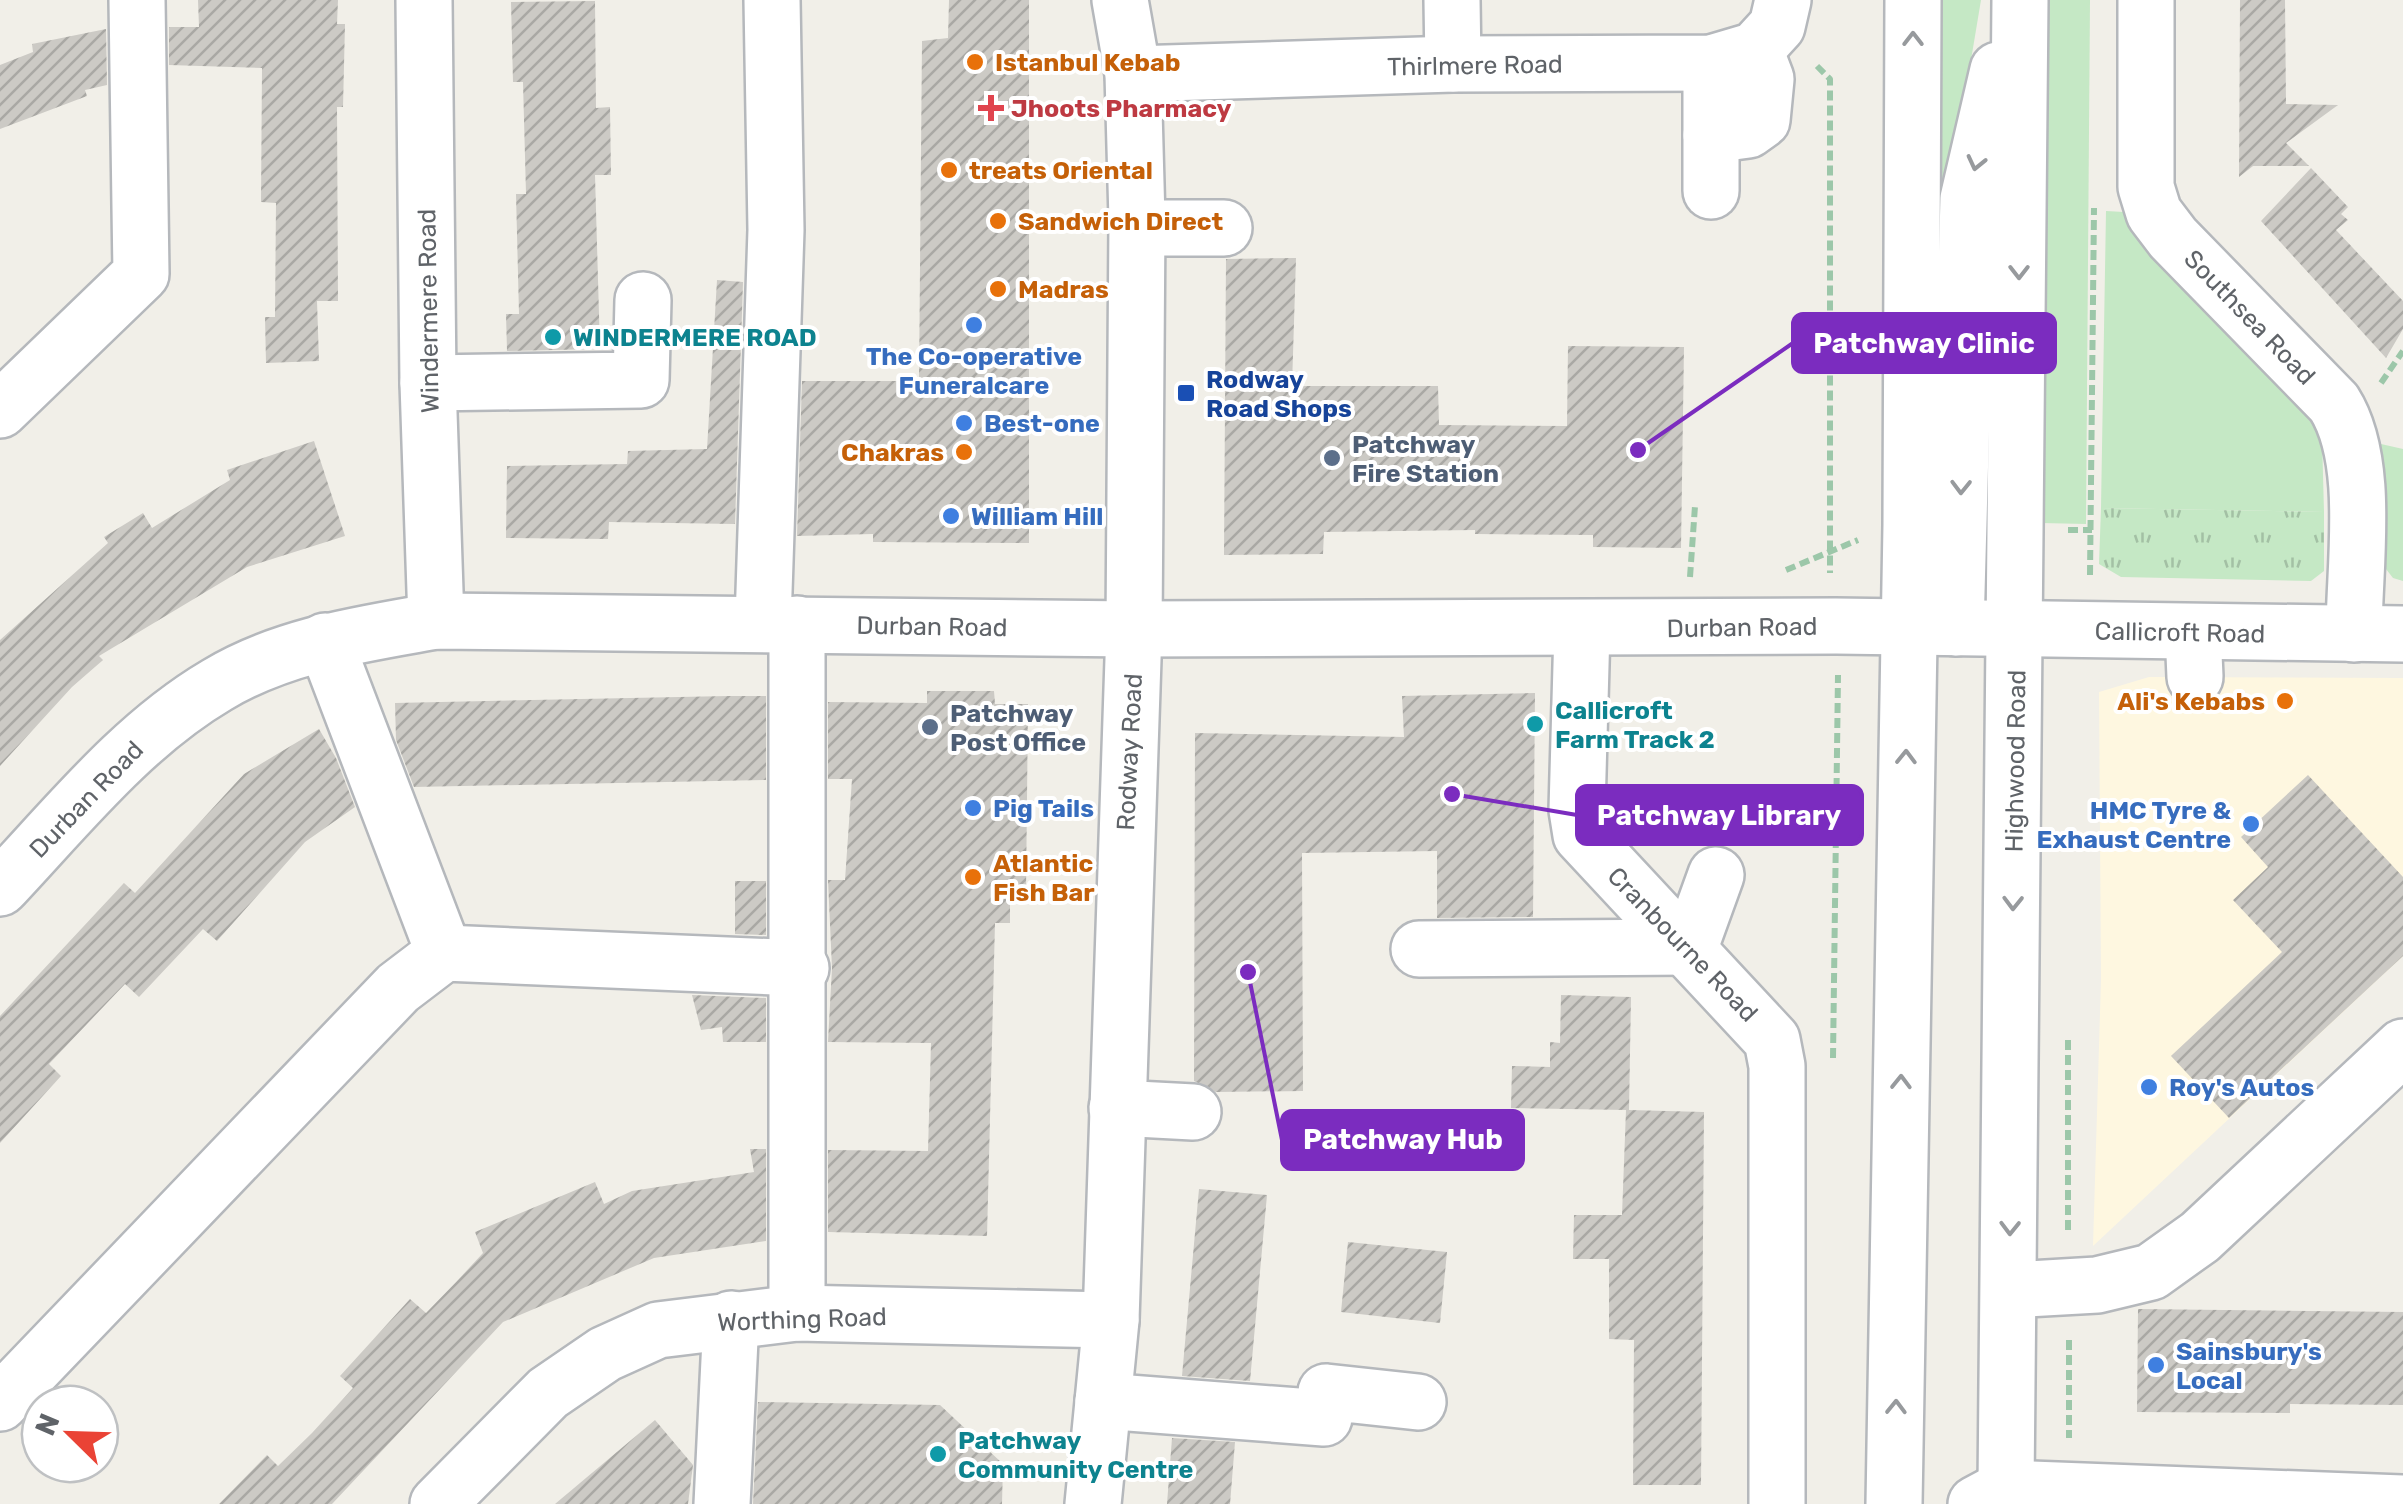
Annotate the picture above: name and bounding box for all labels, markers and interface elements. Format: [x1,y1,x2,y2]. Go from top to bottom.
one-way arrow [1902,31,1924,46]
place label: Istanbul Kebab [995,48,1181,77]
street label: Thirlmere Road [1387,49,1563,82]
marker: Istanbul Kebab [964,51,986,73]
place label: Jhoots Pharmacy [1011,94,1232,123]
marker: Jhoots Pharmacy [980,97,1002,119]
one-way arrow [1967,154,1988,171]
place label: treats Oriental [969,156,1153,185]
marker: treats Oriental [938,159,960,181]
place label: Sandwich Direct [1018,207,1223,236]
street label: Windermere Road [412,209,445,413]
marker: Sandwich Direct [987,210,1009,232]
street label: Southsea Road [2178,244,2321,391]
one-way arrow [2008,266,2030,281]
place label: Madras [1018,275,1109,304]
marker: Madras [987,278,1009,300]
marker: The Co-operative Funeralcare [963,314,985,336]
callout: Patchway Clinic [1793,314,2055,372]
place label: WINDERMERE ROAD [573,323,817,352]
marker: WINDERMERE ROAD [542,326,564,348]
text: Patchway Clinic [1813,327,2035,360]
place label: The Co-operative Funeralcare [866,342,1082,400]
place label: Rodway Road Shops [1206,365,1352,423]
marker: Rodway Road Shops [1175,382,1197,404]
place label: Best-one [984,409,1100,438]
marker: Best-one [953,412,975,434]
place label: Patchway Fire Station [1352,430,1499,488]
place label: Chakras [841,438,944,467]
marker: Chakras [953,441,975,463]
marker: Patchway Fire Station [1321,447,1343,469]
one-way arrow [1951,480,1972,496]
place label: William Hill [971,502,1103,531]
marker: William Hill [940,505,962,527]
street label: Durban Road [856,611,1008,642]
street label: Durban Road [1666,612,1818,643]
street label: Callicroft Road [2094,617,2266,648]
street label: Highwood Road [1999,670,2032,853]
street label: Rodway Road [1111,673,1148,831]
place label: Ali's Kebabs [2117,687,2265,716]
marker: Ali's Kebabs [2274,690,2296,712]
place label: Callicroft Farm Track 2 [1555,696,1715,754]
place label: Patchway Post Office [950,699,1086,757]
marker: Callicroft Farm Track 2 [1524,713,1546,735]
marker: Patchway Post Office [919,716,941,738]
street label: Durban Road [23,735,149,864]
one-way arrow [1896,748,1917,764]
callout: Patchway Library [1577,786,1862,844]
place label: Pig Tails [993,794,1094,823]
place label: HMC Tyre & Exhaust Centre [2036,796,2231,854]
marker: Pig Tails [962,797,984,819]
text: Patchway Library [1597,799,1841,832]
marker: HMC Tyre & Exhaust Centre [2240,813,2262,835]
place label: Atlantic Fish Bar [993,849,1095,907]
street label: Cranbourne Road [1602,861,1764,1028]
marker: Atlantic Fish Bar [962,866,984,888]
one-way arrow [2002,896,2024,911]
one-way arrow [1891,1073,1912,1089]
place label: Roy's Autos [2169,1073,2315,1102]
marker: Roy's Autos [2138,1076,2160,1098]
callout: Patchway Hub [1282,1111,1523,1169]
text: Patchway Hub [1303,1123,1503,1156]
one-way arrow [1999,1220,2021,1236]
street label: Worthing Road [717,1302,887,1337]
place label: Sainsbury's Local [2176,1337,2322,1395]
marker: Sainsbury's Local [2145,1354,2167,1376]
north arrow [20,1384,120,1484]
one-way arrow [1886,1398,1907,1414]
text: N [28,1409,67,1440]
place label: Patchway Community Centre [958,1426,1193,1484]
marker: Patchway Community Centre [927,1443,949,1465]

